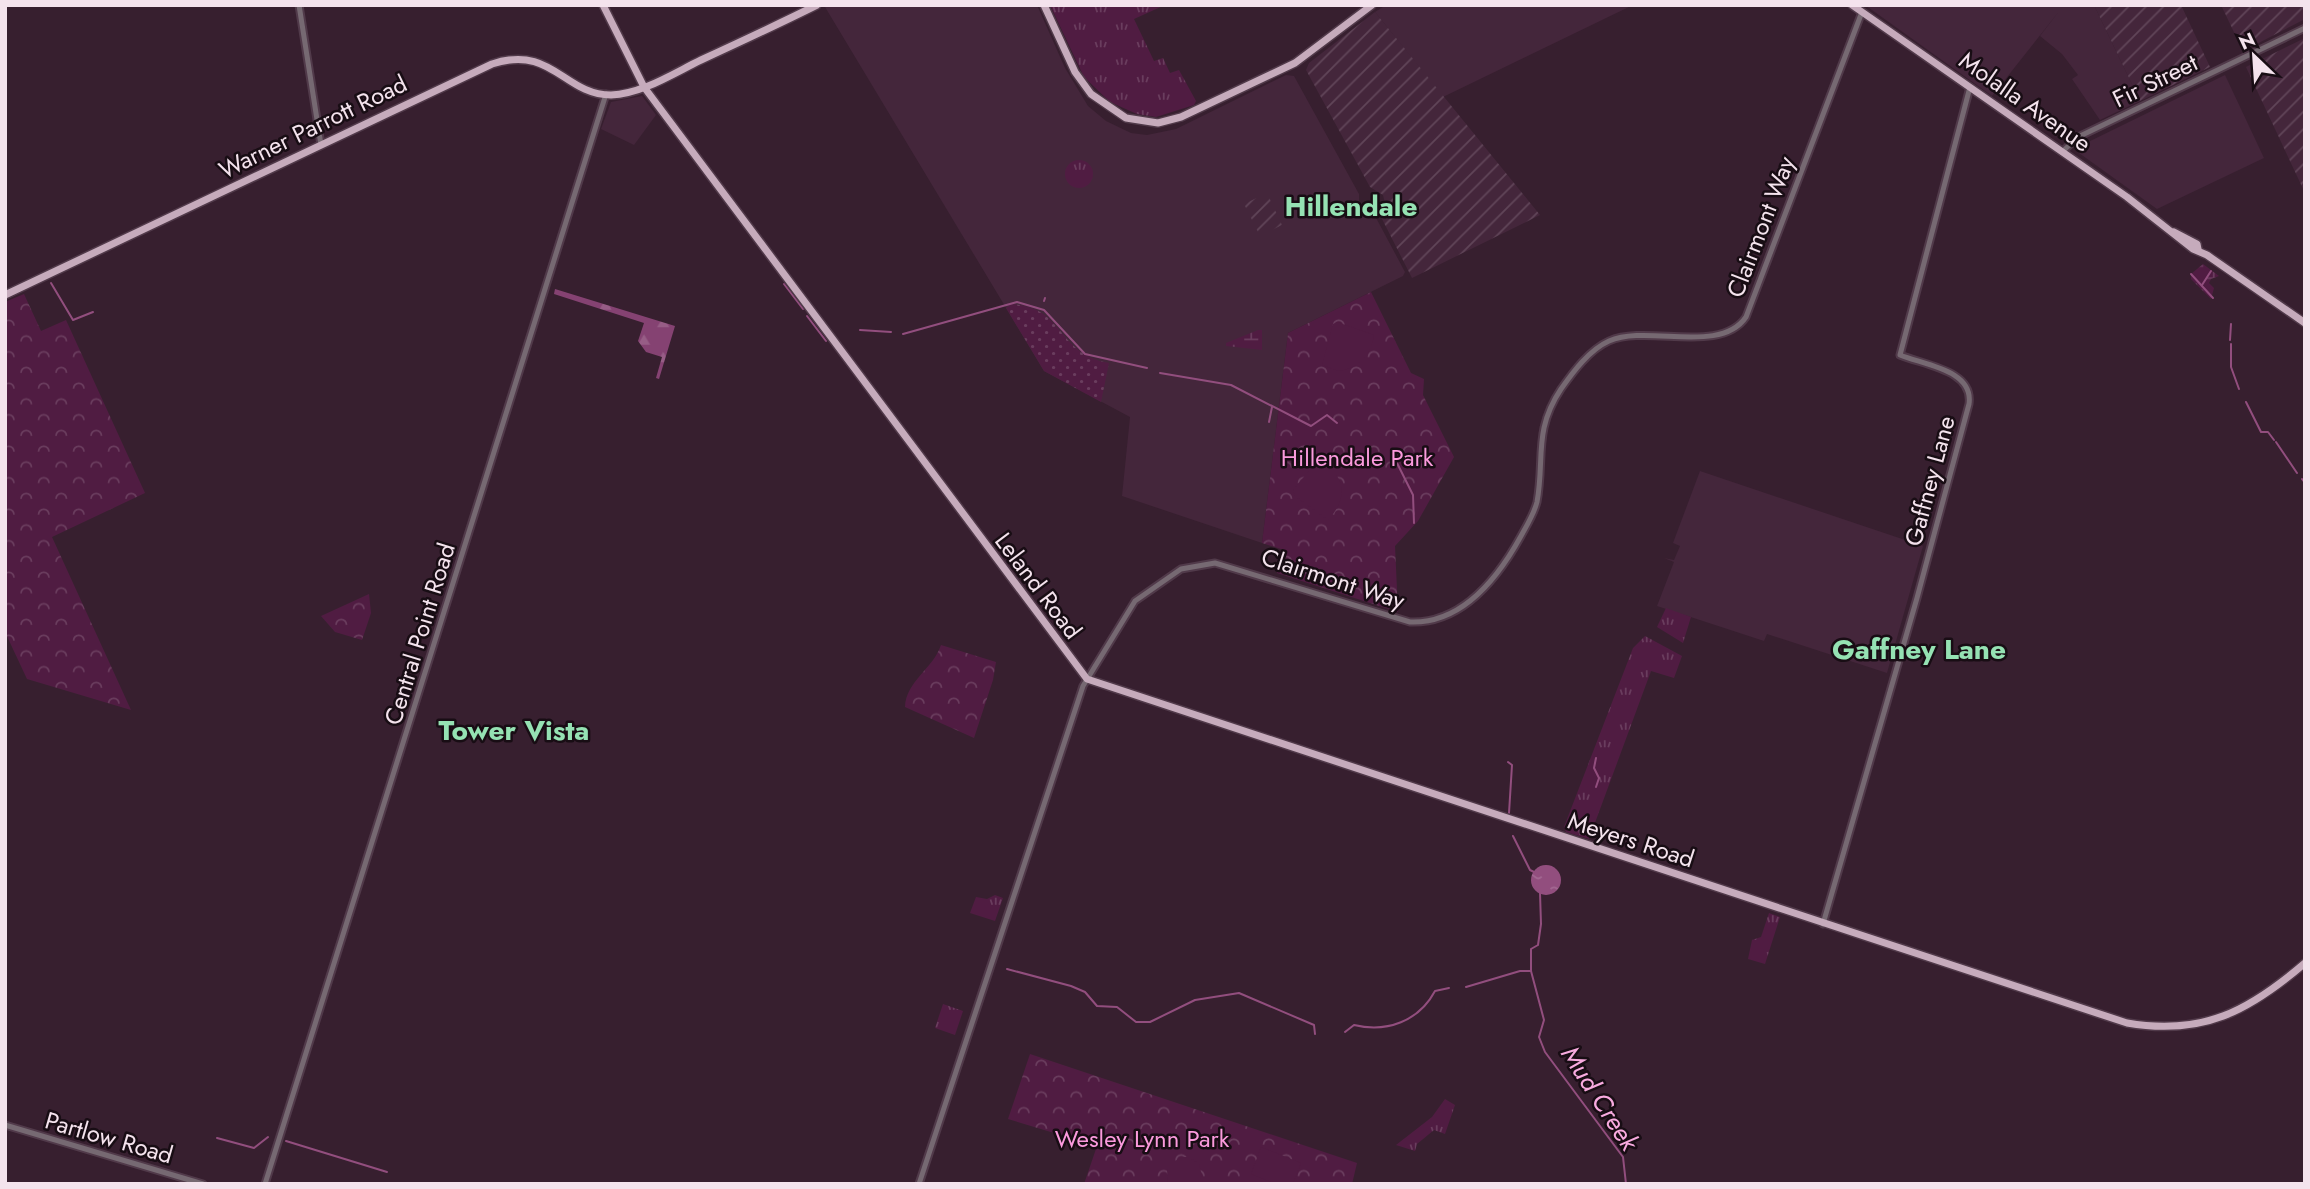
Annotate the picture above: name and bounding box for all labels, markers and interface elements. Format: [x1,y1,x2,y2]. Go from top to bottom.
north arrow [2219,21,2289,91]
text: N [2234,26,2260,56]
street label: Molalla Avenue [1952,43,2098,160]
street label: Fir Street [2106,45,2204,116]
street label: Warner Parrott Road [213,66,413,187]
street label: Clairmont Way [1718,151,1804,303]
district label: Hillendale [1285,186,1417,227]
street label: Gaffney Lane [1895,412,1964,550]
park label: Hillendale Park [1281,440,1434,475]
street label: Leland Road [987,525,1090,646]
street label: Central Point Road [375,538,464,729]
street label: Clairmont Way [1257,539,1410,618]
district label: Gaffney Lane [1832,629,2006,670]
district label: Tower Vista [439,710,589,751]
street label: Meyers Road [1564,803,1699,876]
water label: Mud Creek [1552,1038,1649,1160]
street label: Partlow Road [41,1103,177,1172]
park label: Wesley Lynn Park [1055,1121,1230,1156]

